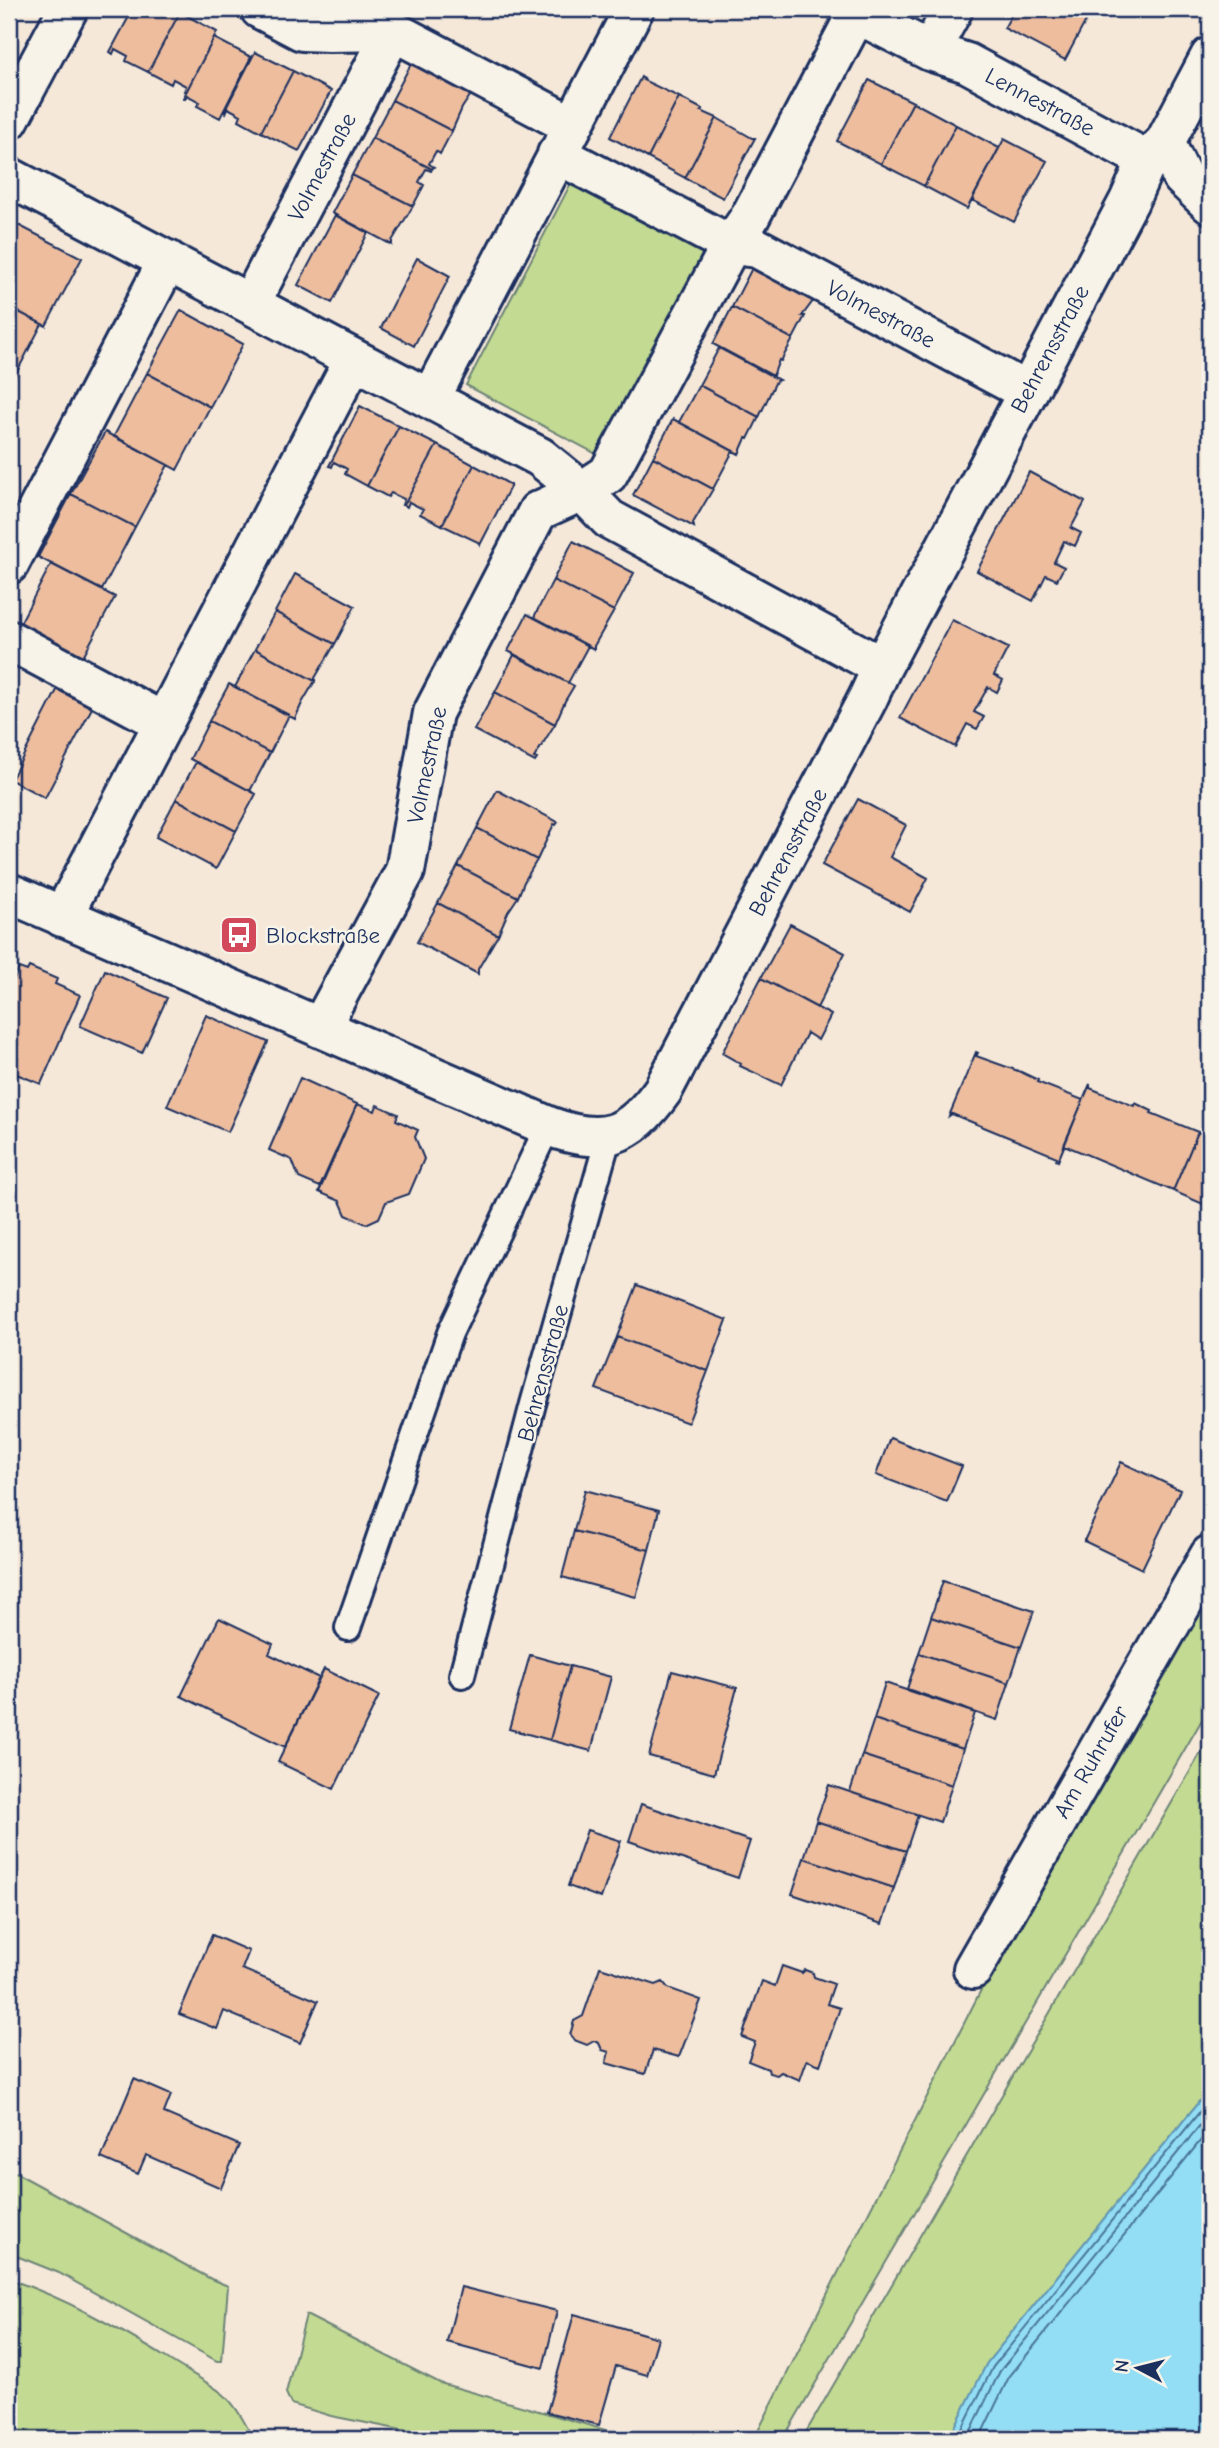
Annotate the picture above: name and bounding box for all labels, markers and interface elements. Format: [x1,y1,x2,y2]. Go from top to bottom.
street label: Lennestraße [981,62,1099,142]
street label: Volmestraße [282,108,362,226]
street label: Volmestraße [822,274,940,354]
street label: Behrensstraße [1005,280,1095,418]
street label: Volmestraße [401,704,453,826]
street label: Behrensstraße [743,783,833,921]
bus stop icon: Blockstraße [218,914,260,956]
place label: Blockstraße [266,922,380,949]
street label: Behrensstraße [512,1301,574,1445]
street label: Am Ruhrufer [1048,1700,1134,1823]
north arrow [1104,2332,1174,2402]
text: N [1110,2359,1134,2374]

